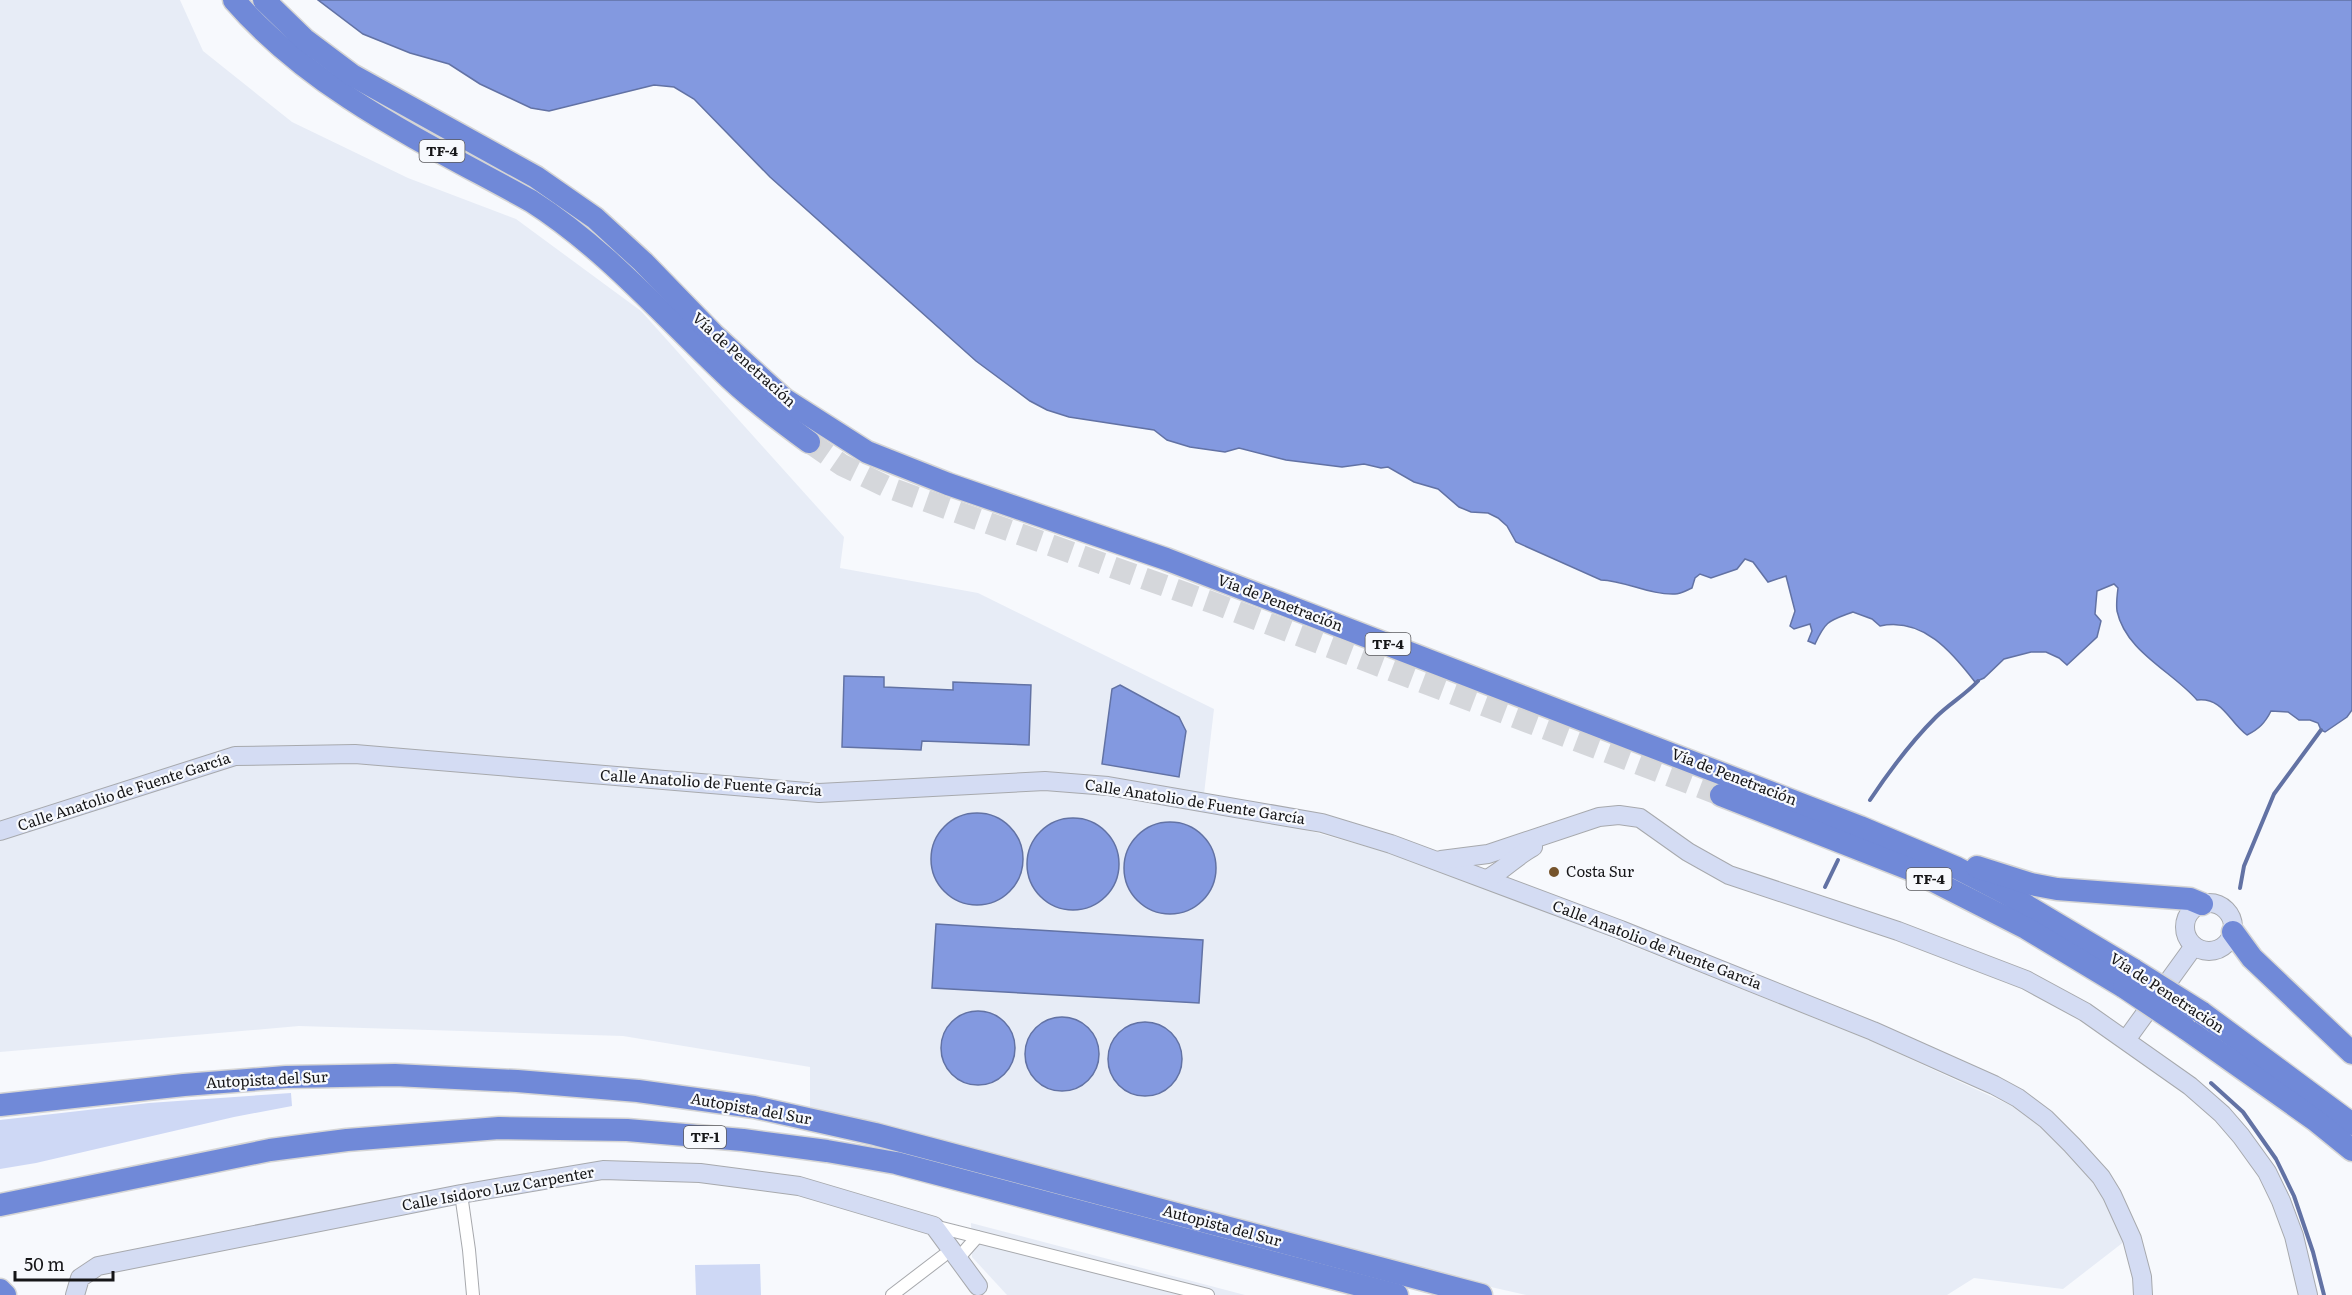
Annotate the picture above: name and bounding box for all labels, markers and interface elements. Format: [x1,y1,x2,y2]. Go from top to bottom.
road number: TF-4 [420,140,464,162]
street label: Vía de Penetración [688,306,802,412]
street label: Vía de Penetración [1214,567,1347,636]
road number: TF-4 [1366,633,1410,655]
street label: Vía de Penetración [1668,741,1801,810]
street label: Calle Anatolio de Fuente García [14,745,234,836]
street label: Calle Anatolio de Fuente García [599,762,824,801]
street label: Calle Anatolio de Fuente García [1084,772,1308,829]
place label: Costa Sur [1566,859,1634,882]
marker: Costa Sur [1547,865,1561,879]
road number: TF-4 [1906,868,1952,890]
street label: Calle Anatolio de Fuente García [1550,893,1766,995]
street label: Vía de Penetración [2106,946,2230,1038]
street label: Autopista del Sur [205,1064,328,1093]
street label: Autopista del Sur [689,1086,813,1129]
road number: TF-1 [684,1126,726,1148]
street label: Calle Isidoro Luz Carpenter [400,1159,596,1216]
street label: Autopista del Sur [1160,1198,1284,1251]
scale bar [15,1244,112,1282]
text: 50 m [24,1250,65,1277]

